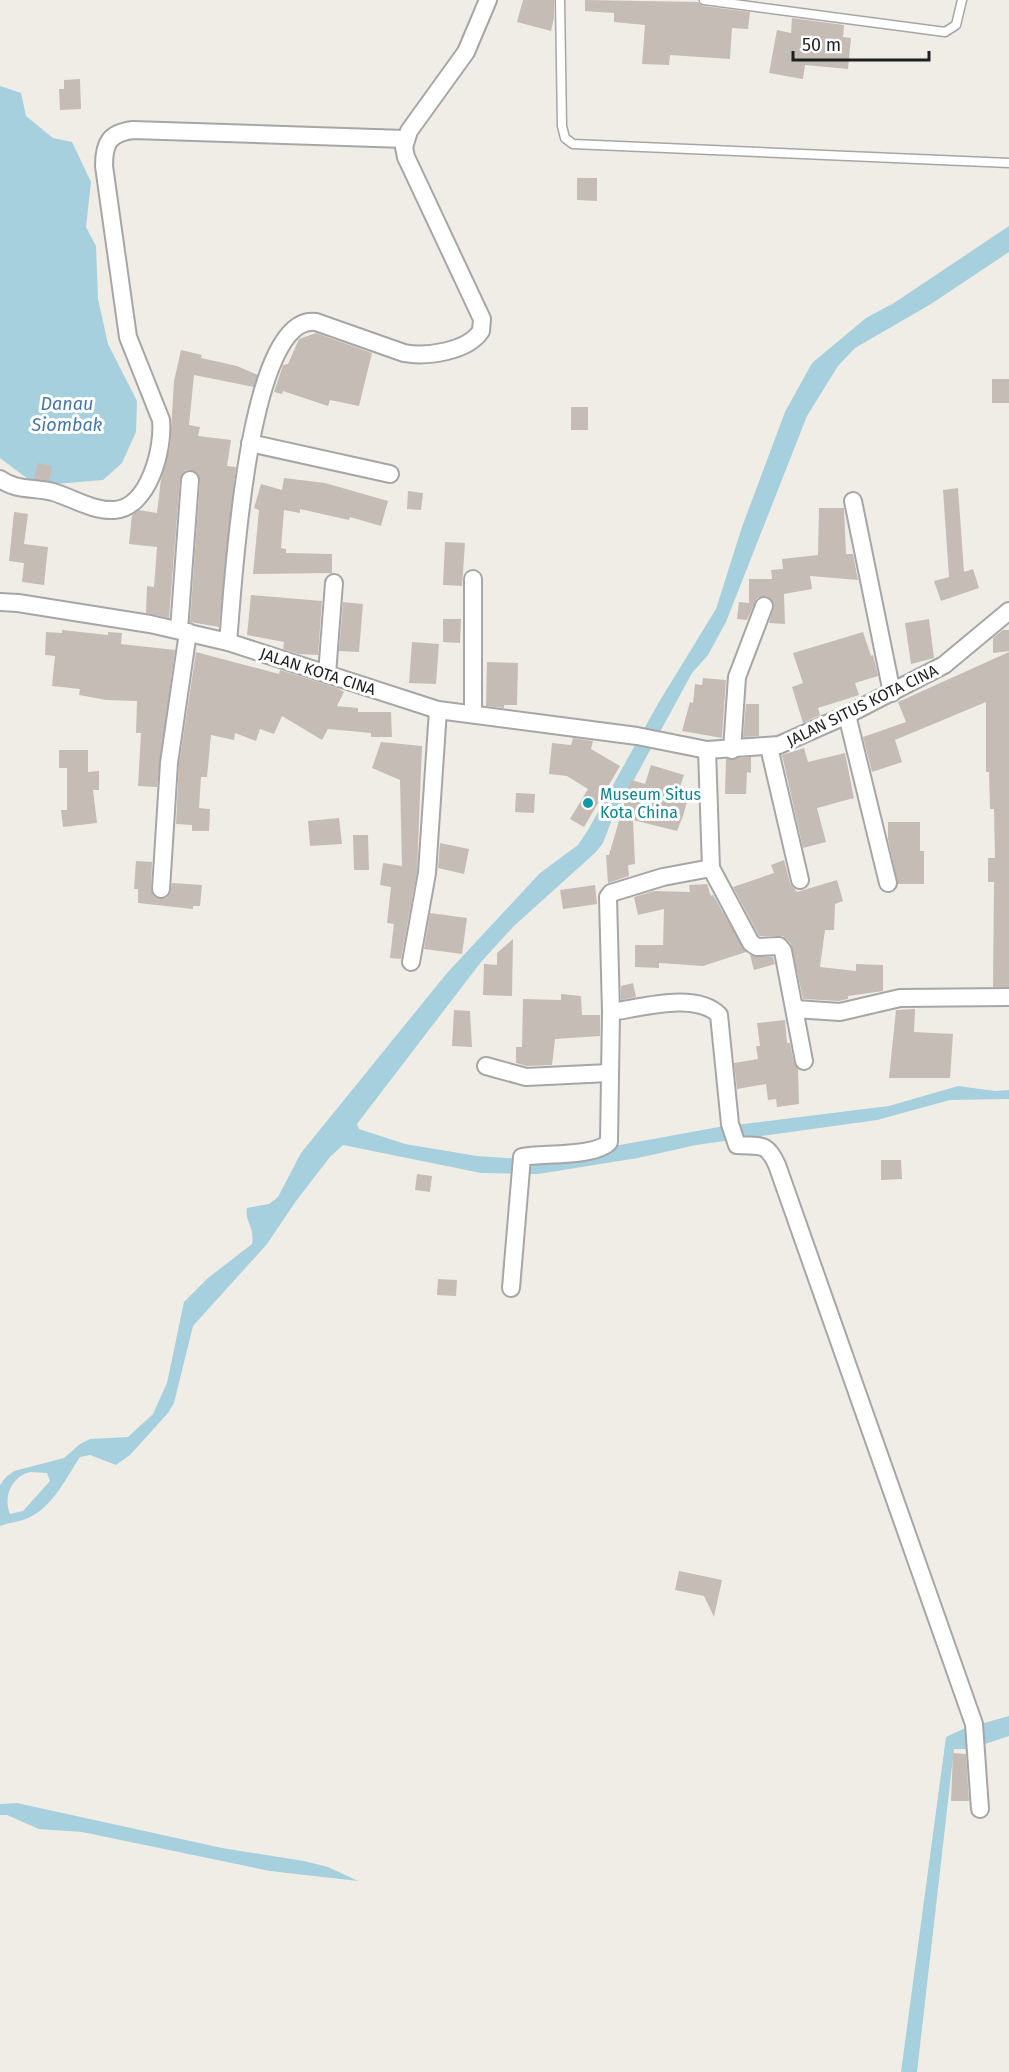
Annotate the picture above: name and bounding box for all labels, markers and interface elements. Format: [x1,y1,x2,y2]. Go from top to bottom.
scale bar [793,24,930,62]
text: 50 m [802,34,841,56]
water label: Danau Siombak [31,393,103,436]
street label: JALAN KOTA CINA [257,644,379,699]
street label: JALAN SITUS KOTA CINA [784,660,942,750]
place label: Museum Situs Kota China [600,785,701,822]
marker: Museum Situs Kota China [581,796,595,810]

